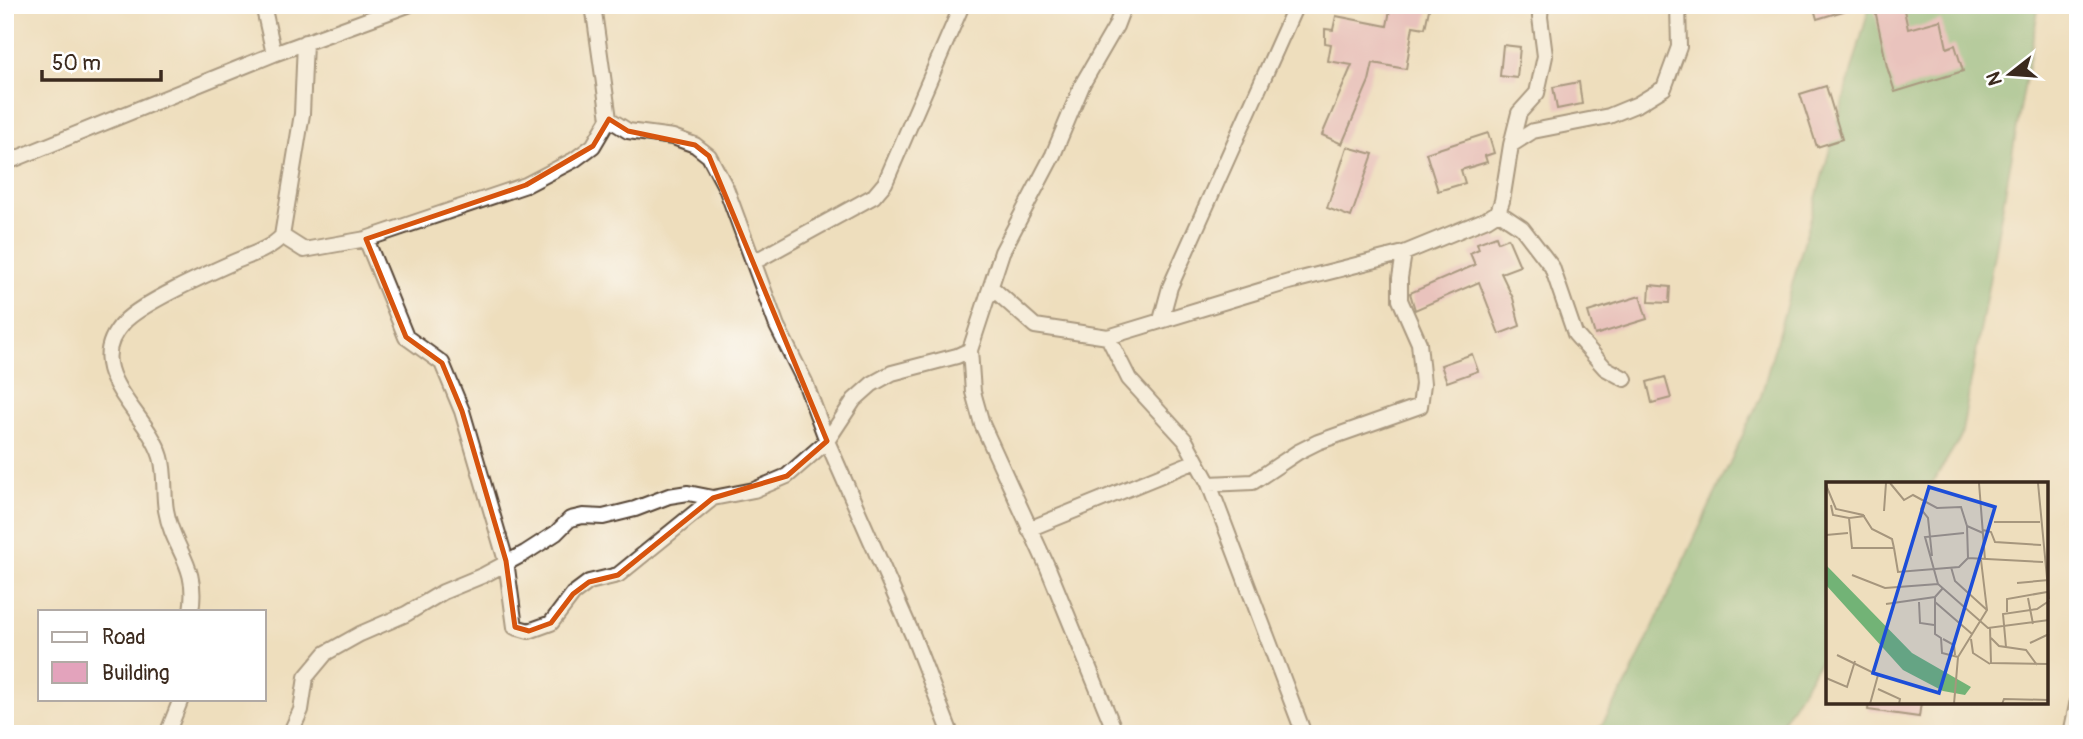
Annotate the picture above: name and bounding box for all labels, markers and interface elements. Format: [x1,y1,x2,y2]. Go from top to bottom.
scale bar [42,38,161,82]
north arrow [1974,38,2044,108]
text: 50 m [52,50,101,77]
text: N [1981,69,2008,88]
inset map [1826,482,2048,704]
legend [38,610,266,700]
text: Road [102,624,146,651]
text: Building [102,660,169,687]

